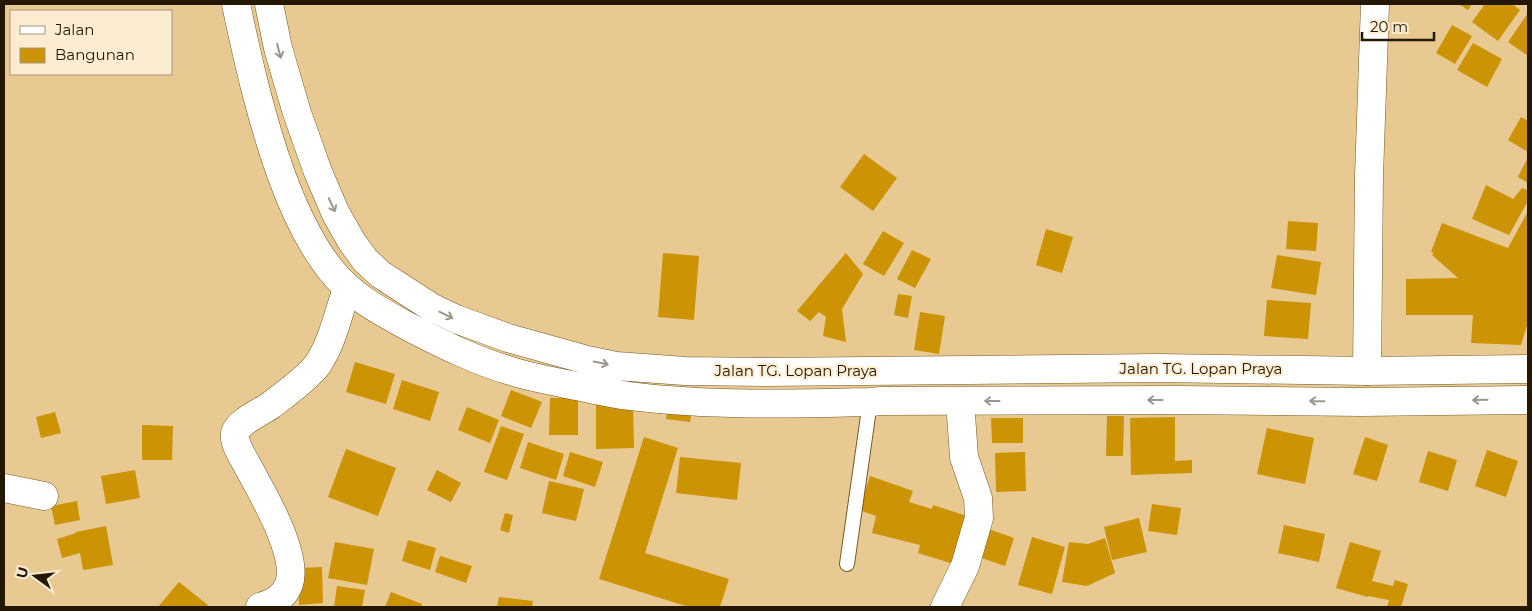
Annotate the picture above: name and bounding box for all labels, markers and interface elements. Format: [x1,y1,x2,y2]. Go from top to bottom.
legend [10,10,172,75]
scale bar [1362,10,1434,42]
text: 20 m [1370,17,1408,36]
text: Jalan [54,20,94,39]
one-way arrow [275,43,285,59]
text: Bangunan [55,45,135,64]
one-way arrow [328,197,337,212]
one-way arrow [438,310,453,320]
one-way arrow [592,359,608,368]
street label: Jalan TG. Lopan Praya [1119,359,1282,378]
street label: Jalan TG. Lopan Praya [714,361,877,380]
one-way arrow [1147,395,1163,405]
one-way arrow [984,396,1000,406]
one-way arrow [1309,396,1326,406]
one-way arrow [1472,396,1488,405]
north arrow [10,551,60,601]
text: U [12,565,33,580]

